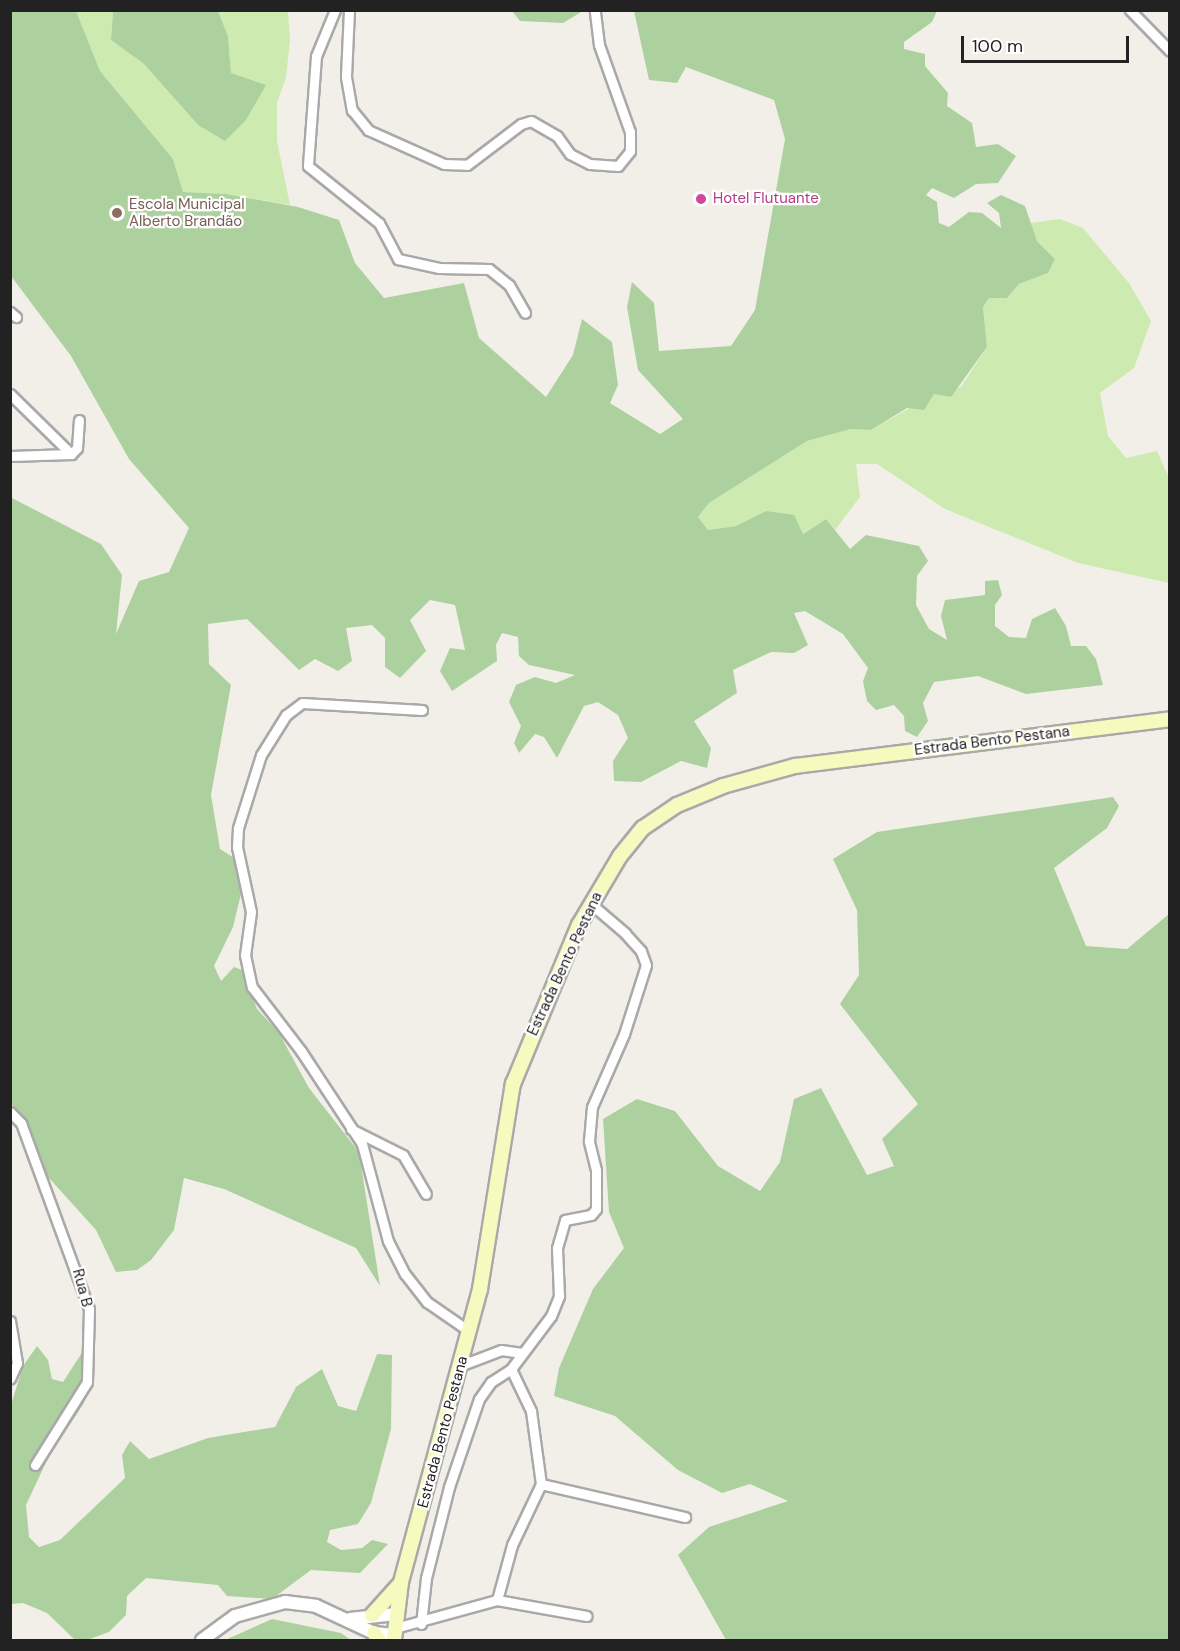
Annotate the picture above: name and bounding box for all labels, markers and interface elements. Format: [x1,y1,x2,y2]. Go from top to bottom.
scale bar [964,24,1132,62]
text: 100 m [972,34,1023,58]
place label: Hotel Flutuante [713,190,819,208]
marker: Hotel Flutuante [694,192,708,206]
place label: Escola Municipal Alberto Brandão [129,195,244,230]
marker: Escola Municipal Alberto Brandão [110,206,124,220]
street label: Estrada Bento Pestana [913,723,1071,759]
street label: Estrada Bento Pestana [524,889,606,1039]
street label: Rua B [68,1267,96,1309]
street label: Estrada Bento Pestana [414,1354,472,1510]

